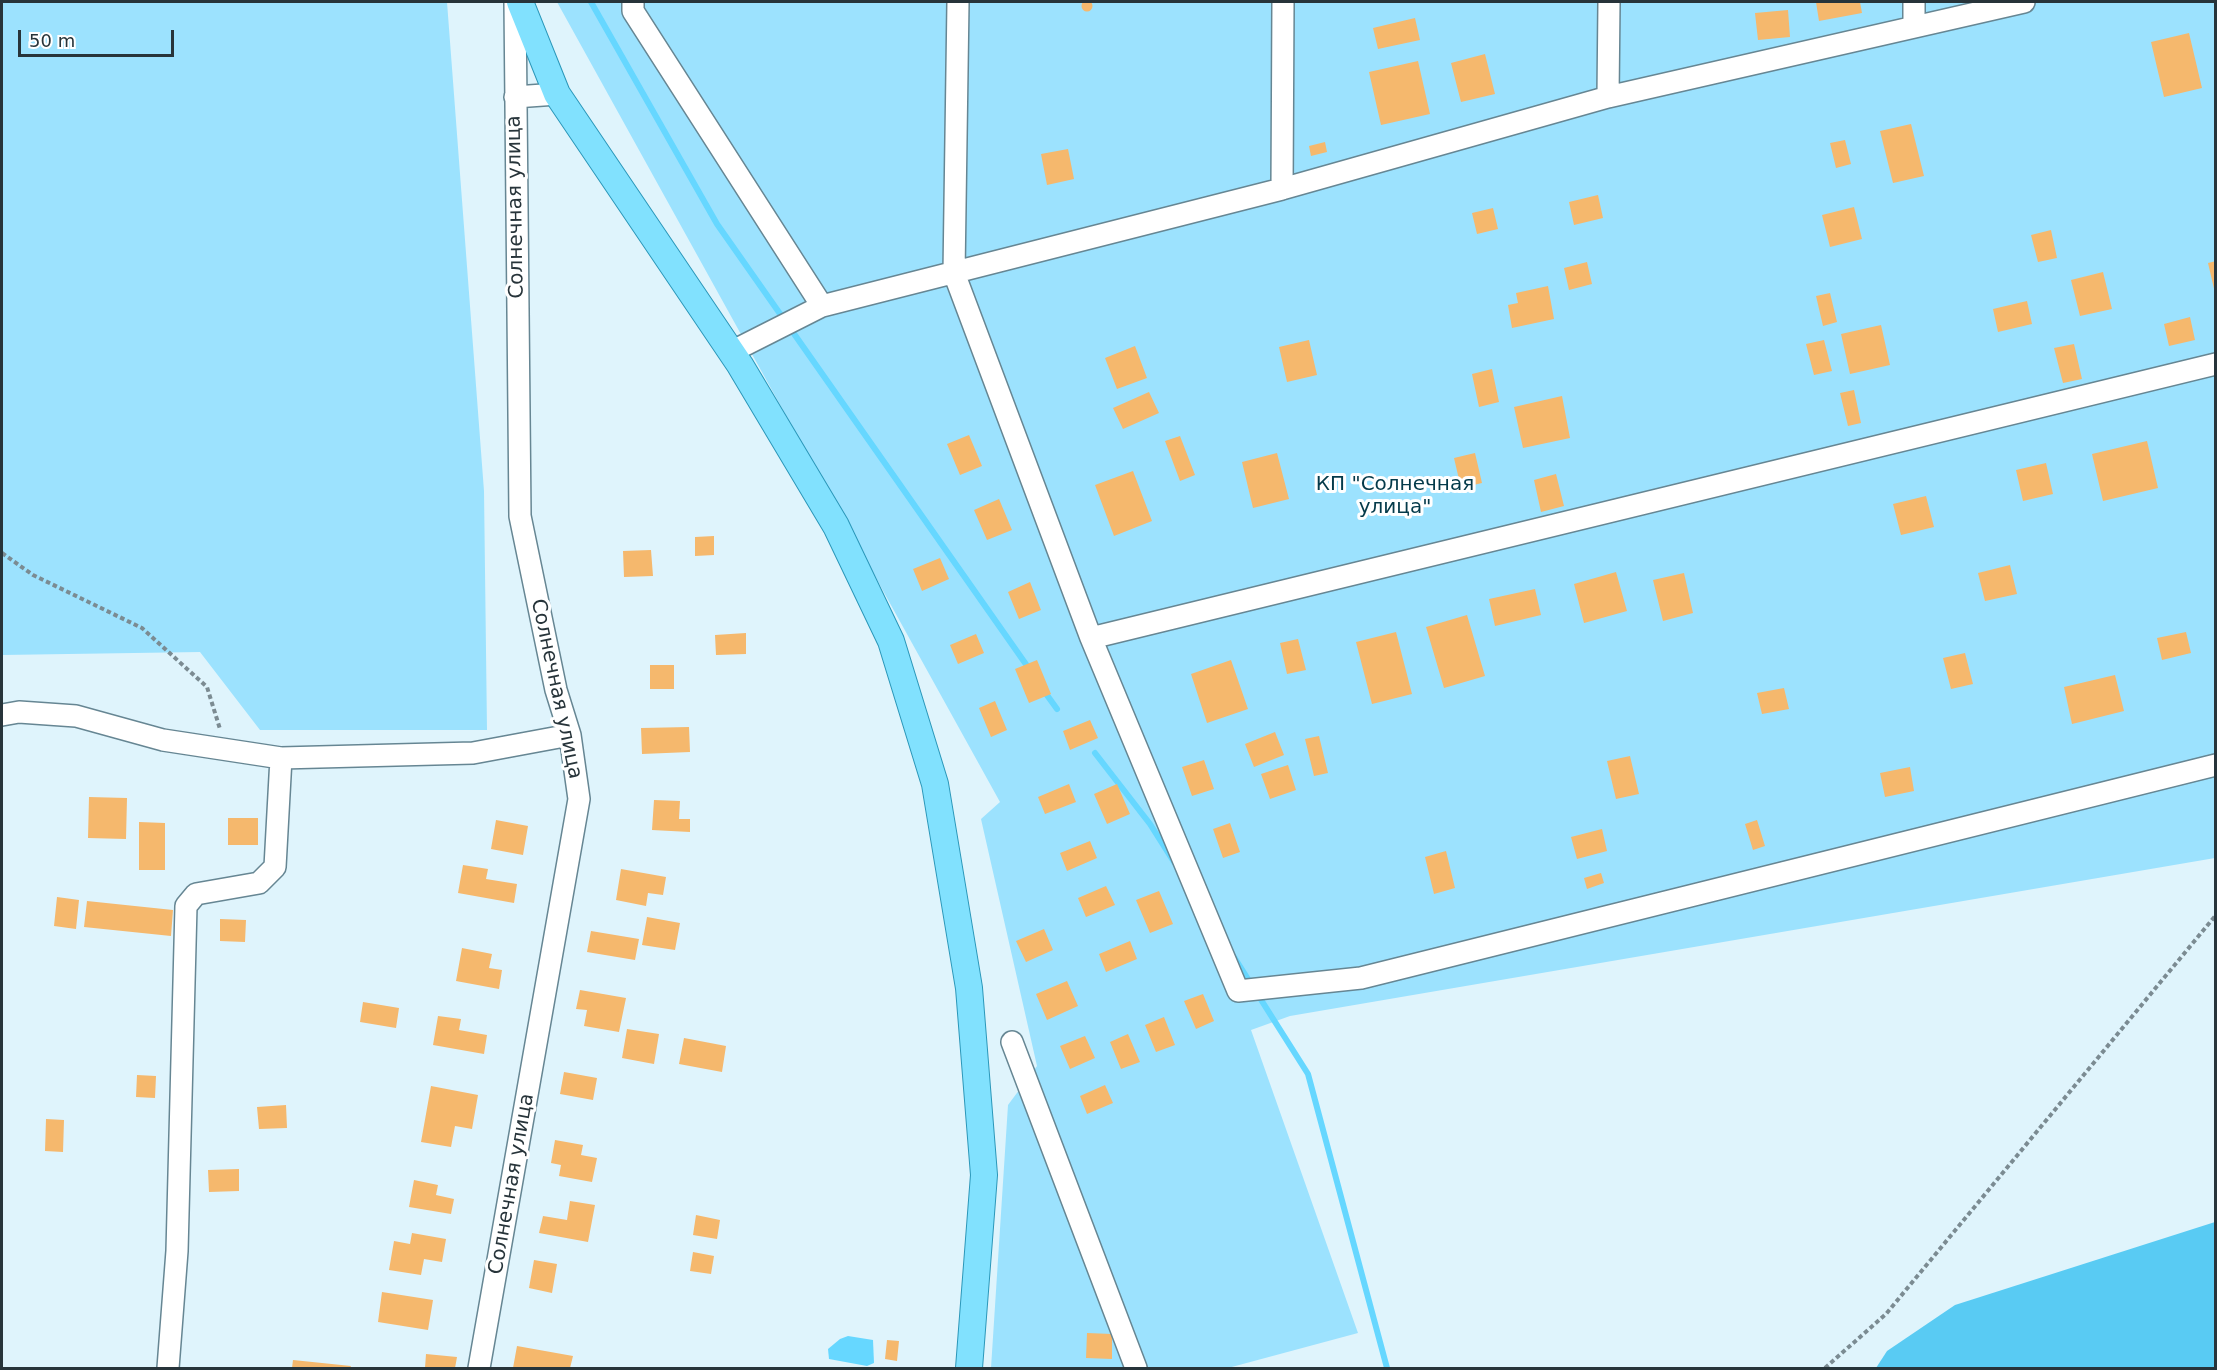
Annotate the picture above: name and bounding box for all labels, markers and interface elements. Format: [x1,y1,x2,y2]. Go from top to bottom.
scale bar [21,18,177,56]
text: 50 m [29,30,75,51]
street label: Солнечная улица [502,115,530,299]
park label: КП "Солнечная улица" [1316,473,1474,520]
street label: Солнечная улица [525,597,587,781]
street label: Солнечная улица [484,1092,540,1276]

